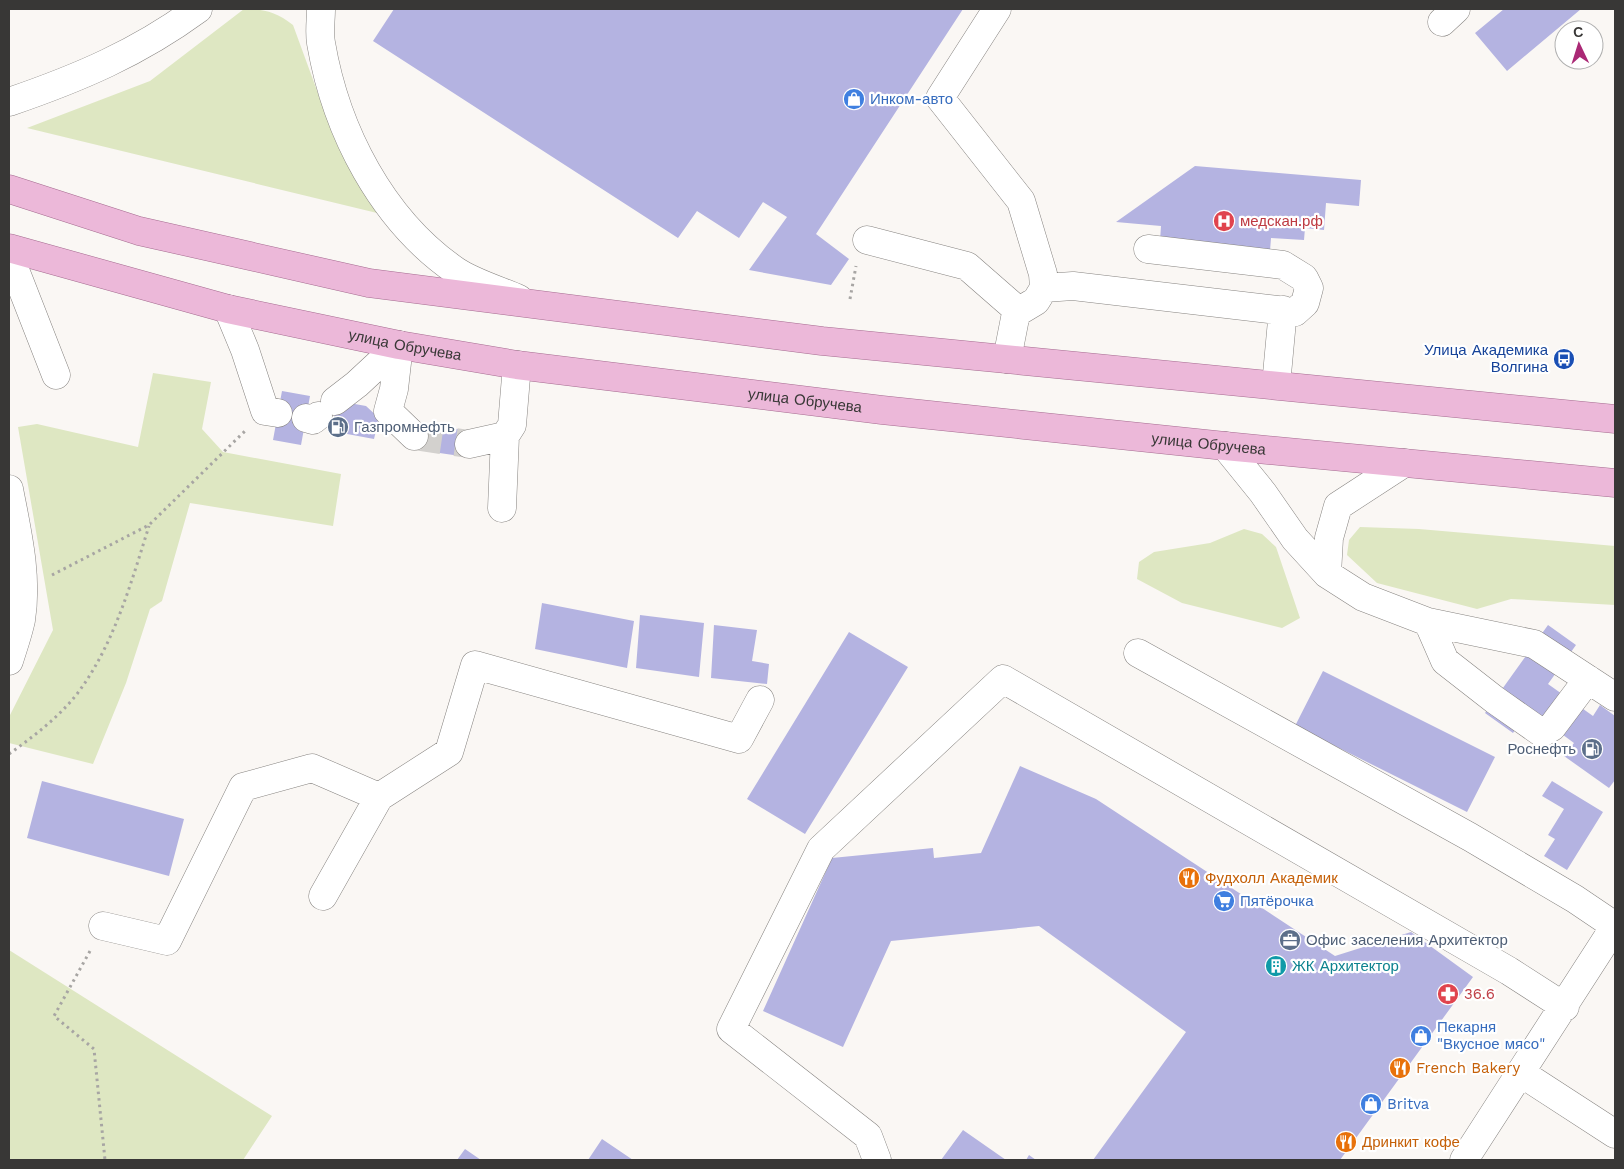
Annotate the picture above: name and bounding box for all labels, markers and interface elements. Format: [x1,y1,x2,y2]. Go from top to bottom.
north arrow [1554,20,1604,70]
text: С [1572,24,1584,40]
shop icon: Инком-авто [842,87,866,111]
place label: Инком-авто [870,90,953,108]
hospital icon: медскан.рф [1212,209,1236,233]
place label: медскан.рф [1240,212,1323,230]
street label: улица Обручева [347,326,464,365]
place label: Улица Академика Волгина [1424,341,1549,376]
bus stop icon: Улица Академика Волгина [1552,347,1576,371]
street label: улица Обручева [747,385,864,417]
fuel station icon: Газпромнефть [326,415,350,439]
place label: Газпромнефть [354,418,455,436]
street label: улица Обручева [1151,429,1267,459]
fuel station icon: Роснефть [1580,737,1604,761]
place label: Роснефть [1507,740,1576,758]
restaurant icon: Фудхолл Академик [1177,866,1201,890]
place label: Фудхолл Академик [1205,869,1338,887]
supermarket icon: Пятёрочка [1212,889,1236,913]
place label: Пятёрочка [1240,892,1314,910]
office icon: Офис заселения Архитектор [1278,928,1302,952]
place label: Офис заселения Архитектор [1306,931,1508,949]
building icon: ЖК Архитектор [1264,954,1288,978]
place label: ЖК Архитектор [1292,957,1399,975]
pharmacy icon: 36.6 [1436,982,1460,1006]
place label: 36.6 [1464,985,1495,1003]
place label: Пекарня "Вкусное мясо" [1437,1018,1545,1053]
shop icon: Пекарня "Вкусное мясо" [1409,1024,1433,1048]
restaurant icon: French Bakery [1388,1056,1412,1080]
place label: French Bakery [1416,1059,1520,1077]
shop icon: Britva [1359,1092,1383,1116]
place label: Britva [1387,1095,1430,1113]
restaurant icon: Дринкит кофе [1334,1130,1358,1154]
place label: Дринкит кофе [1362,1133,1460,1151]

